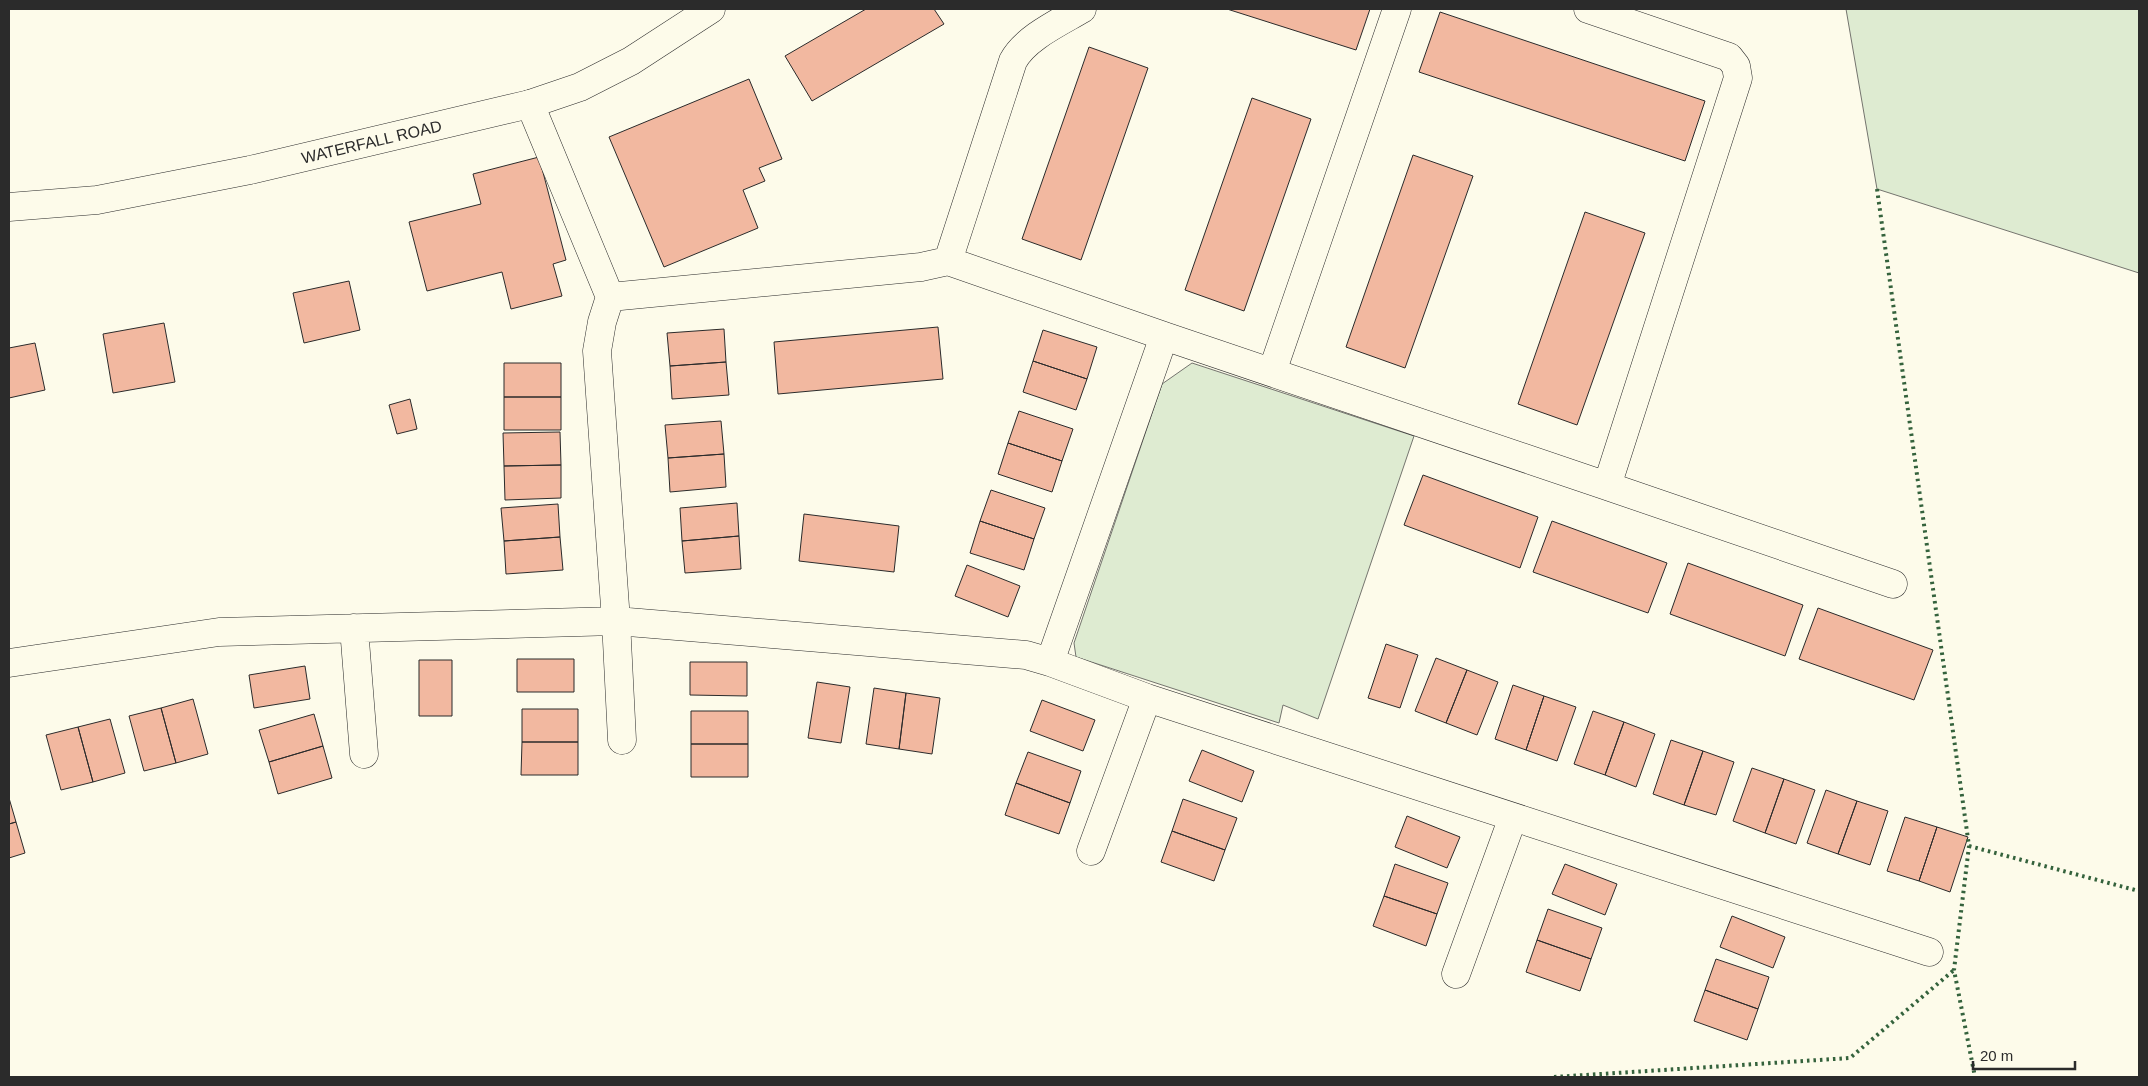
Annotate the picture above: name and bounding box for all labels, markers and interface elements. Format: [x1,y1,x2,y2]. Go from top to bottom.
street label: WATERFALL ROAD [300,117,443,166]
scale bar [1973,1038,2076,1070]
text: 20 m [1980,1047,2013,1064]

